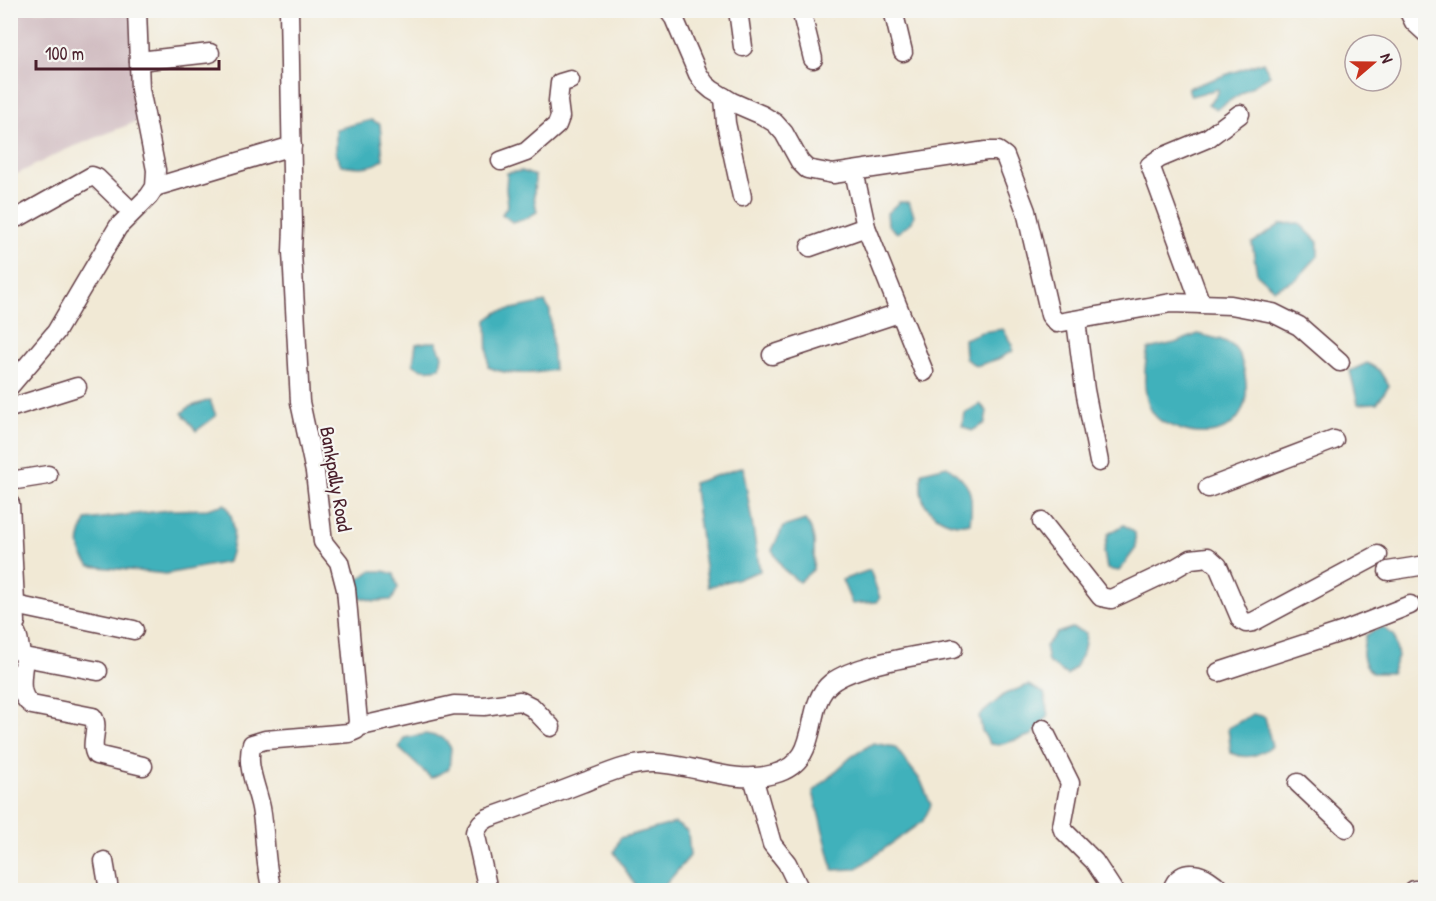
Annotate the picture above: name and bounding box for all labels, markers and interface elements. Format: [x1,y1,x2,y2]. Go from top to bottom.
scale bar [36,33,219,71]
north arrow [1343,33,1403,93]
text: 100 m [45,41,84,66]
text: N [1375,50,1399,66]
street label: Bankpally Road [314,424,359,534]

